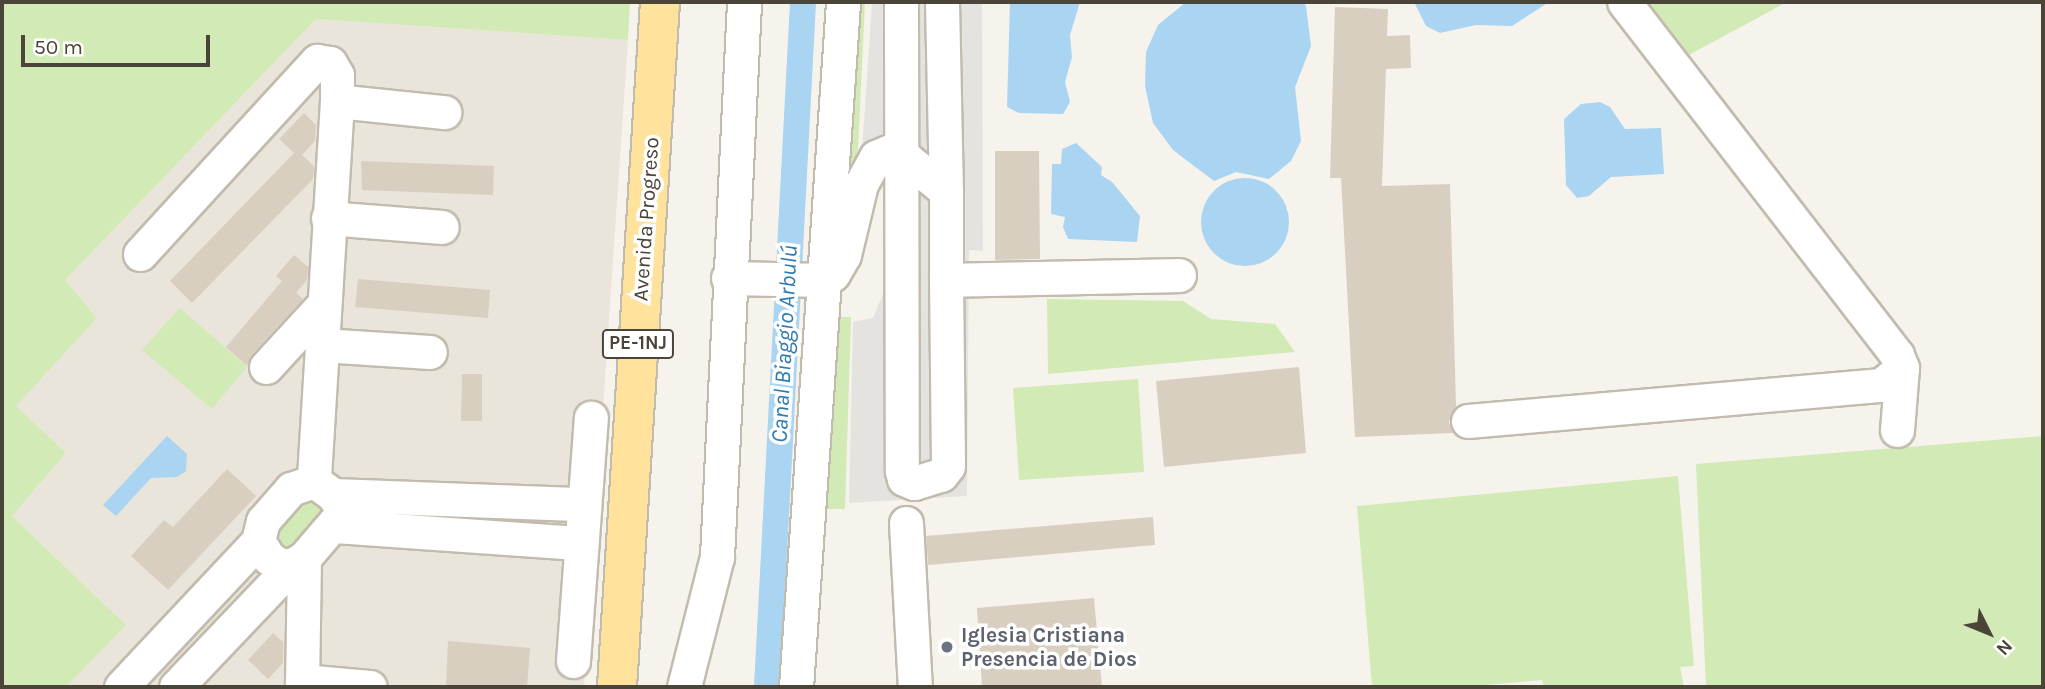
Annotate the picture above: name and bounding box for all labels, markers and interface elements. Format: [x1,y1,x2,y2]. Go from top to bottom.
scale bar [24,21,214,65]
text: 50 m [34,35,83,59]
street label: Avenida Progreso [628,136,664,302]
water label: Canal Biaggio Arbulú [766,244,804,444]
road number: PE-1NJ [601,328,675,360]
north arrow [1954,598,2024,668]
place label: Iglesia Cristiana Presencia de Dios [961,622,1137,672]
text: N [1992,635,2017,660]
marker: Iglesia Cristiana Presencia de Dios [939,639,955,655]

